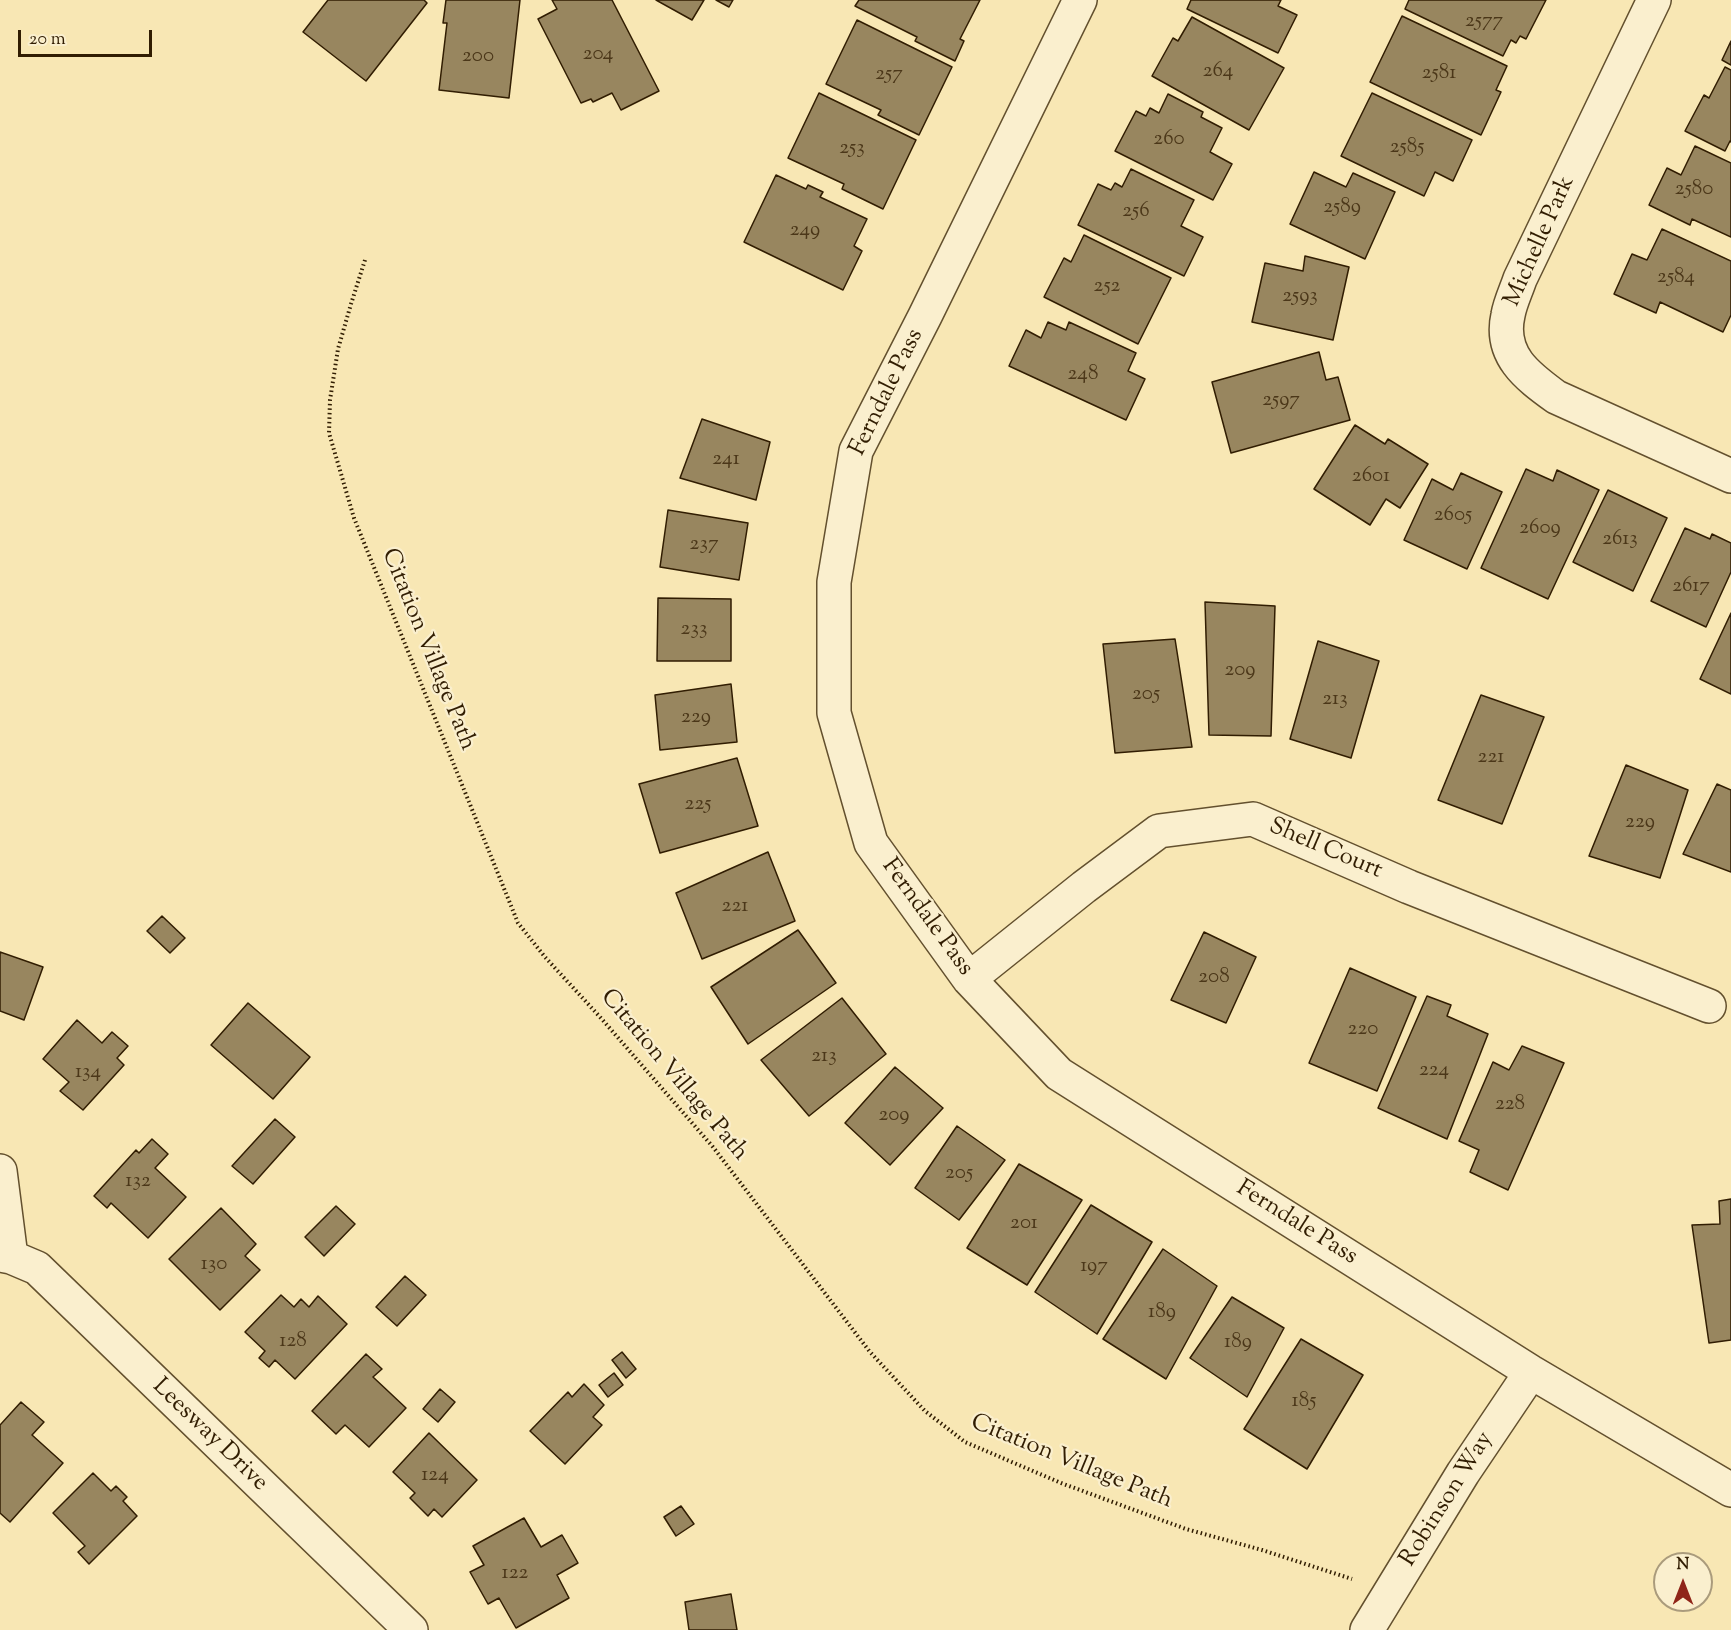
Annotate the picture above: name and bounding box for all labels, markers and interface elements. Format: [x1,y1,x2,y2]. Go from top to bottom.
house number: 2577 [1465,9,1503,35]
scale bar [21,18,154,56]
text: 20 m [29,27,66,53]
house number: 204 [583,42,613,68]
house number: 200 [462,44,494,70]
house number: 264 [1203,59,1233,85]
house number: 2581 [1422,61,1456,87]
house number: 257 [875,62,903,88]
house number: 260 [1153,127,1185,153]
house number: 2585 [1390,135,1424,161]
house number: 253 [839,136,865,162]
street label: Michelle Park [1499,172,1583,312]
house number: 2580 [1675,177,1713,203]
house number: 2589 [1323,195,1361,221]
house number: 256 [1122,199,1150,225]
house number: 249 [790,218,820,244]
house number: 2584 [1657,265,1695,291]
house number: 252 [1094,274,1120,300]
house number: 2593 [1282,284,1318,310]
street label: Ferndale Pass [845,325,931,461]
house number: 248 [1068,362,1098,388]
house number: 2597 [1262,388,1300,414]
house number: 241 [712,447,740,473]
house number: 2601 [1352,464,1390,490]
house number: 2605 [1434,503,1472,529]
house number: 2609 [1519,516,1561,542]
house number: 2613 [1602,527,1638,553]
house number: 237 [690,532,718,558]
street label: Citation Village Path [373,545,481,755]
house number: 2617 [1672,574,1710,600]
house number: 233 [681,617,707,643]
house number: 209 [1224,658,1256,684]
house number: 205 [1132,682,1160,708]
house number: 213 [1322,687,1348,713]
house number: 229 [681,705,711,731]
house number: 221 [1478,745,1504,771]
house number: 225 [685,792,711,818]
house number: 229 [1625,810,1655,836]
street label: Shell Court [1264,813,1386,887]
street label: Ferndale Pass [874,854,978,982]
house number: 221 [722,894,748,920]
house number: 208 [1198,965,1230,991]
street label: Citation Village Path [593,984,753,1168]
house number: 220 [1348,1017,1378,1043]
house number: 213 [811,1044,837,1070]
house number: 224 [1419,1058,1449,1084]
house number: 134 [75,1060,101,1086]
house number: 228 [1495,1092,1525,1118]
house number: 209 [878,1103,910,1129]
house number: 205 [945,1161,973,1187]
house number: 132 [125,1169,151,1195]
street label: Ferndale Pass [1230,1175,1362,1273]
house number: 201 [1010,1211,1038,1237]
house number: 130 [201,1252,227,1278]
house number: 197 [1080,1254,1108,1280]
house number: 189 [1148,1300,1176,1326]
house number: 128 [279,1329,307,1355]
house number: 189 [1224,1330,1252,1356]
street label: Leesway Drive [145,1374,273,1498]
house number: 185 [1292,1389,1316,1415]
street label: Citation Village Path [966,1409,1176,1517]
street label: Robinson Way [1395,1427,1501,1573]
house number: 124 [421,1463,449,1489]
north arrow [1653,1552,1713,1612]
text: N [1677,1554,1689,1577]
house number: 122 [502,1561,528,1587]

